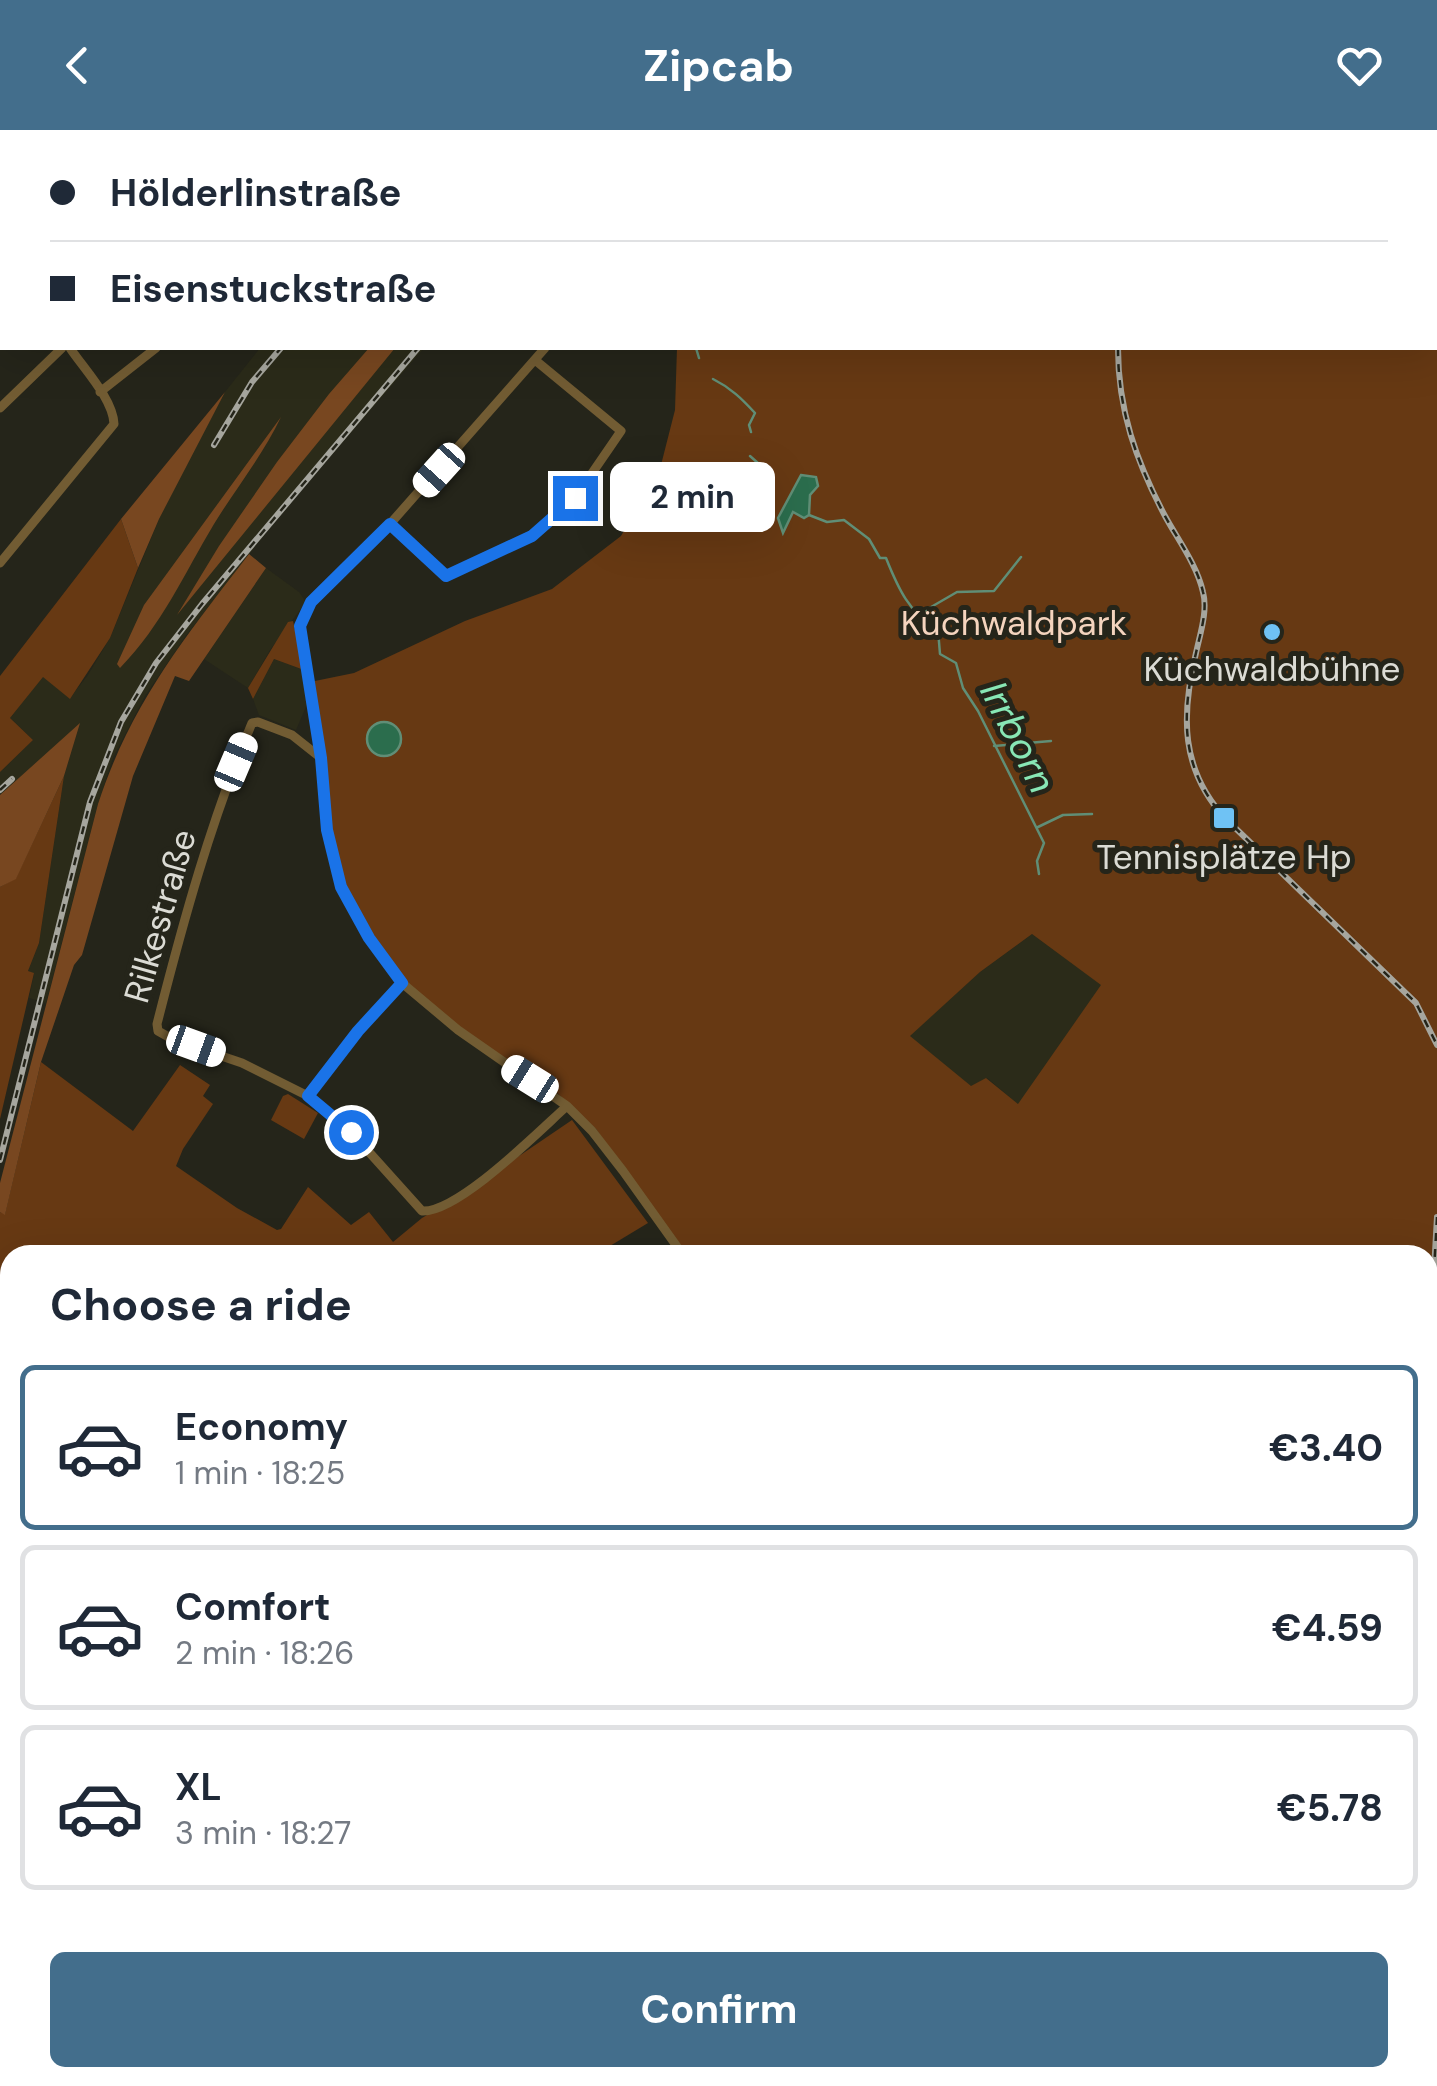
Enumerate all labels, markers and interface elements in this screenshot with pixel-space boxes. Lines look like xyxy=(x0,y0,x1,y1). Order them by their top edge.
text: Zipcab xyxy=(643,36,794,95)
icon: back xyxy=(50,38,105,93)
icon: heart xyxy=(1332,38,1387,93)
text: Hölderlinstraße xyxy=(110,168,401,218)
text: Eisenstuckstraße xyxy=(110,264,436,314)
car xyxy=(408,438,470,502)
callout: 2 min xyxy=(610,463,775,533)
route end xyxy=(553,476,598,521)
text: 2 min xyxy=(650,476,735,518)
park label: Küchwaldpark xyxy=(901,600,1128,646)
marker: Küchwaldbühne xyxy=(1261,621,1283,643)
place label: Küchwaldbühne xyxy=(1144,646,1400,692)
water label: Irrborn xyxy=(969,673,1067,801)
car xyxy=(210,729,262,795)
marker: Tennisplätze Hp xyxy=(1211,805,1237,831)
street label: Rilkestraße xyxy=(113,824,207,1008)
place label: Tennisplätze Hp xyxy=(1096,834,1352,880)
car xyxy=(163,1022,229,1070)
car xyxy=(497,1050,563,1108)
route start xyxy=(329,1110,374,1155)
text: Choose a ride xyxy=(50,1275,352,1334)
text: Economy xyxy=(175,1402,348,1452)
icon: car xyxy=(55,1403,145,1493)
text: €3.40 xyxy=(1269,1423,1383,1473)
text: 1 min · 18:25 xyxy=(175,1452,345,1494)
text: Comfort xyxy=(175,1582,331,1632)
icon: car xyxy=(55,1583,145,1673)
text: €4.59 xyxy=(1272,1603,1383,1653)
text: 2 min · 18:26 xyxy=(175,1632,354,1674)
text: XL xyxy=(175,1762,222,1812)
icon: car xyxy=(55,1763,145,1853)
text: €5.78 xyxy=(1277,1783,1383,1833)
text: 3 min · 18:27 xyxy=(175,1812,351,1854)
button: Confirm xyxy=(50,1952,1388,2067)

